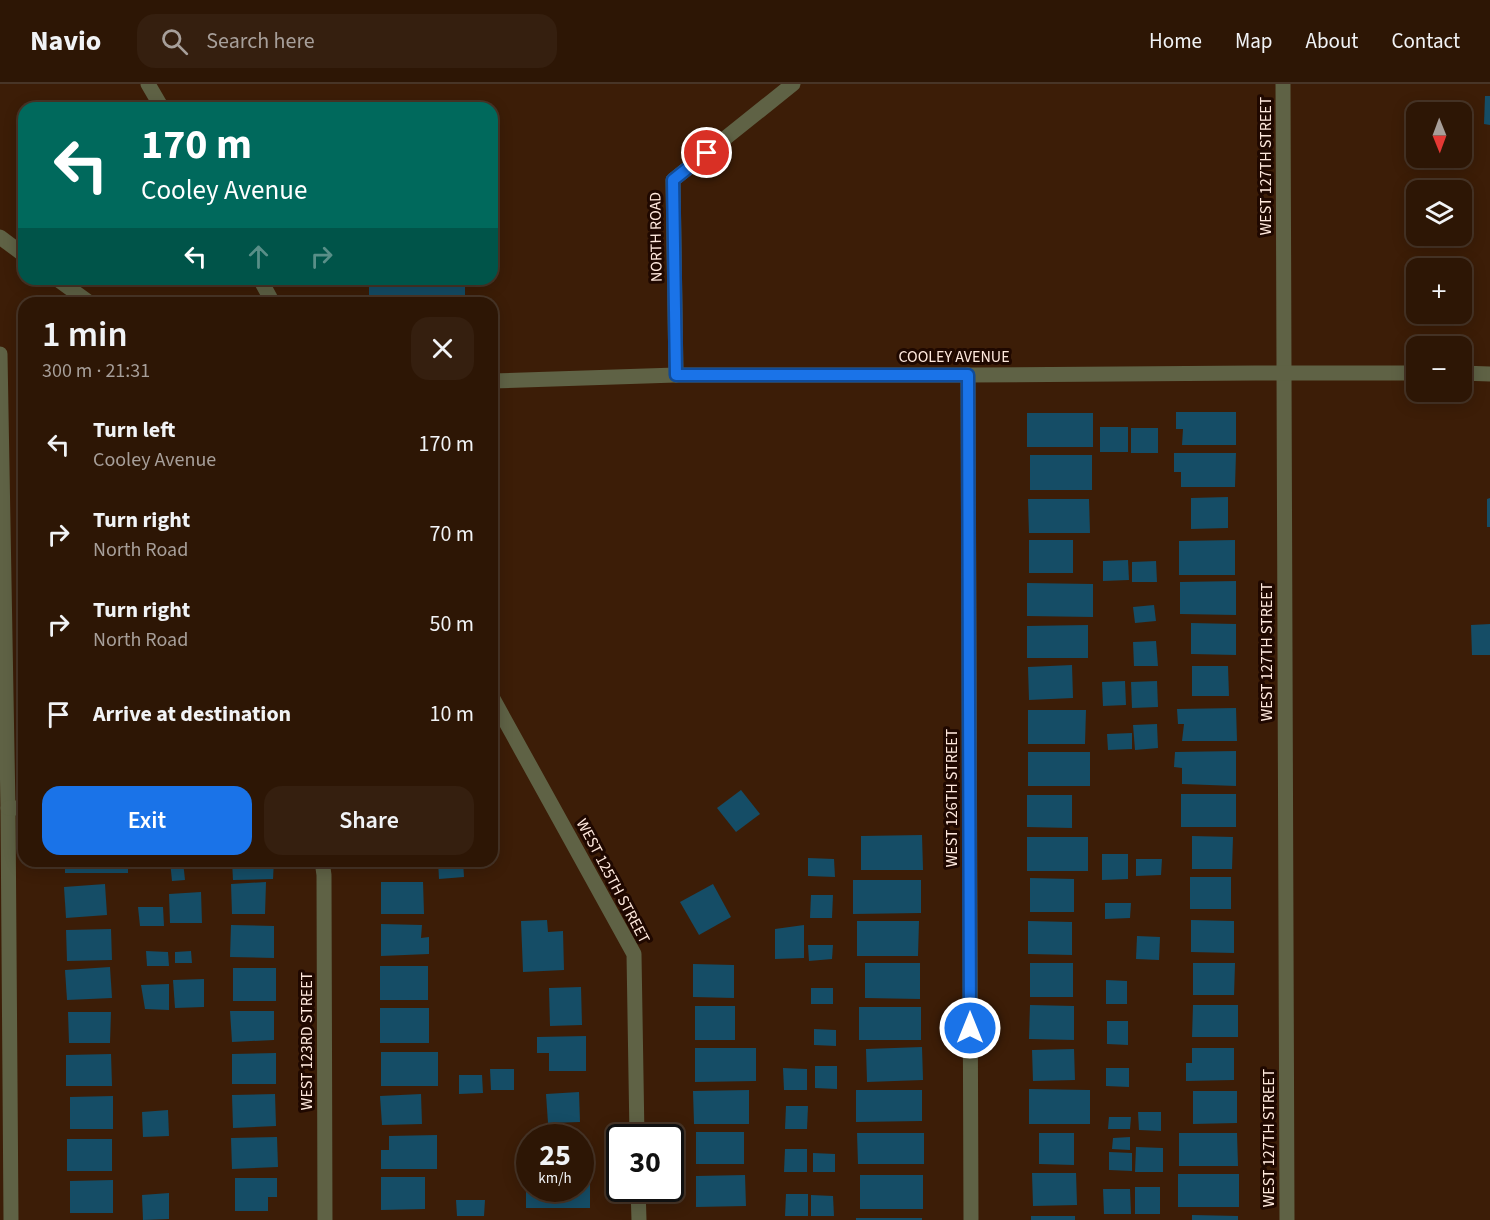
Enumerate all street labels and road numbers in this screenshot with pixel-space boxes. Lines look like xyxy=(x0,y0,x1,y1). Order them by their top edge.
street label: WEST 127TH STREET xyxy=(1255,96,1277,235)
street label: NORTH ROAD xyxy=(644,192,668,282)
street label: COOLEY AVENUE xyxy=(898,346,1010,368)
street label: WEST 127TH STREET xyxy=(1256,582,1278,721)
street label: WEST 126TH STREET xyxy=(941,728,963,867)
street label: WEST 125TH STREET xyxy=(571,815,655,948)
street label: WEST 123RD STREET xyxy=(296,971,318,1110)
street label: WEST 127TH STREET xyxy=(1258,1068,1280,1207)

